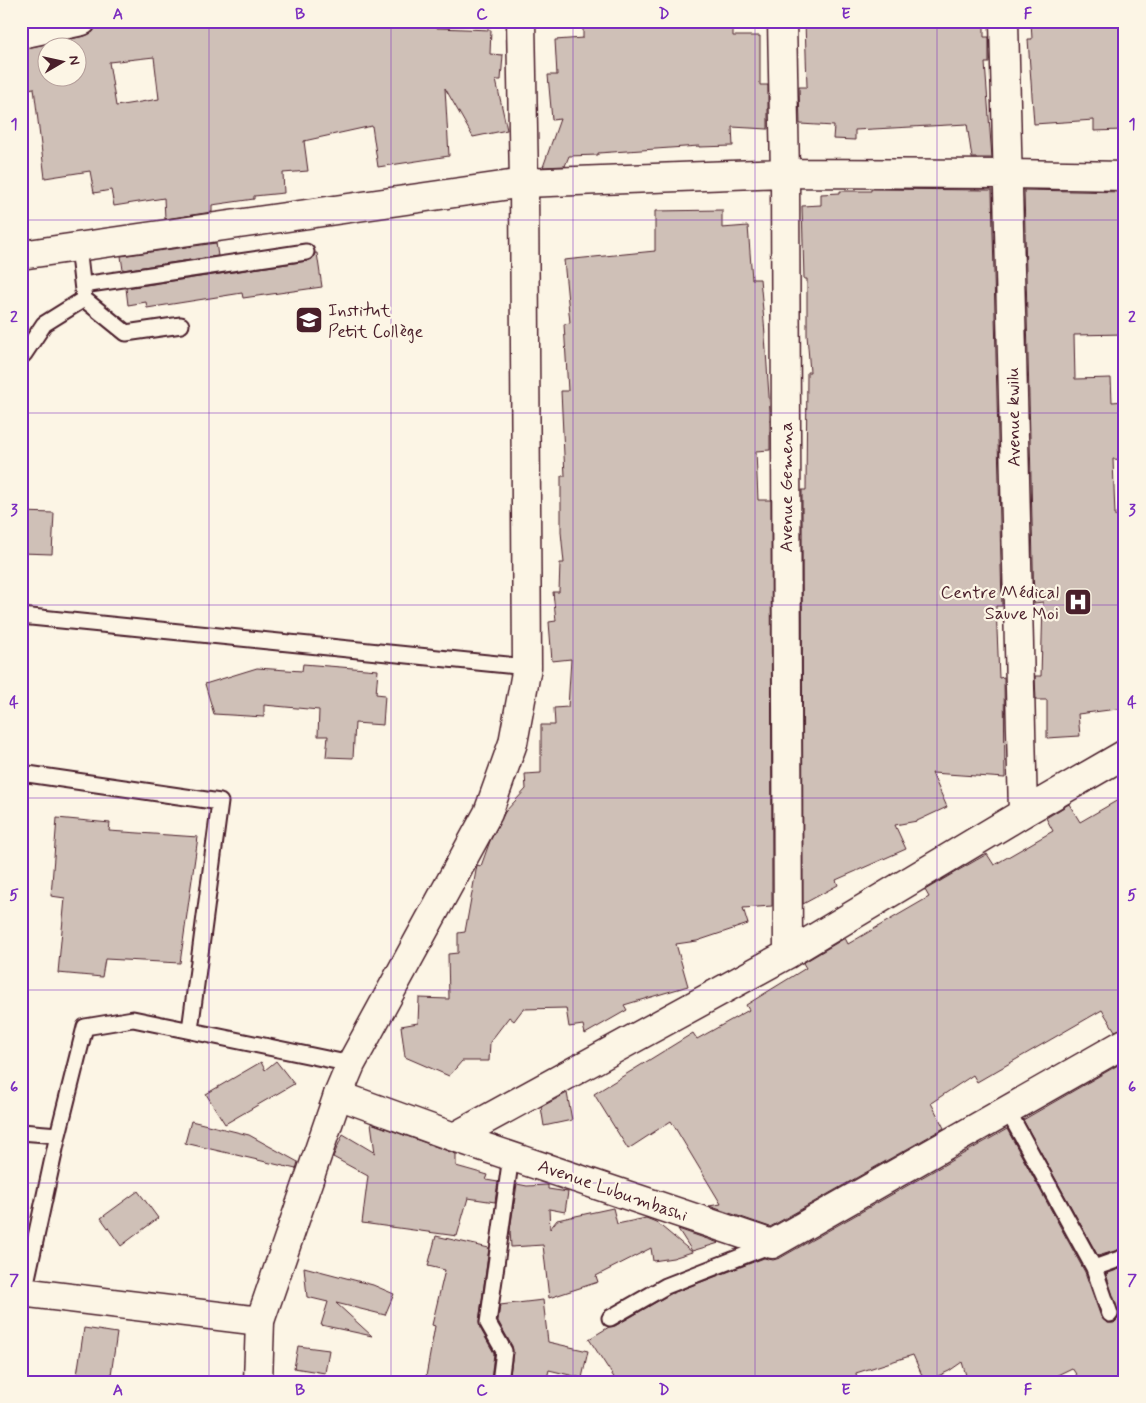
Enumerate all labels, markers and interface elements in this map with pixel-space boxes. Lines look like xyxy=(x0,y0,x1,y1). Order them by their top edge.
text: A xyxy=(113,4,123,25)
text: B xyxy=(295,4,305,25)
text: C xyxy=(476,4,488,25)
text: D xyxy=(658,4,670,25)
text: E xyxy=(841,4,851,25)
text: F xyxy=(1024,4,1033,25)
north arrow xyxy=(38,38,88,88)
text: N xyxy=(64,54,83,66)
text: 1 xyxy=(10,114,18,135)
text: 1 xyxy=(1128,114,1136,135)
place label: Institut Petit Collège xyxy=(328,299,423,344)
school or university icon: Institut Petit Collège xyxy=(294,305,324,335)
text: 2 xyxy=(10,307,18,328)
text: 2 xyxy=(1128,307,1136,328)
street label: Avenue kwilu xyxy=(1001,367,1027,467)
street label: Avenue Gemena xyxy=(775,422,799,552)
text: 3 xyxy=(10,500,18,521)
text: 3 xyxy=(1128,500,1136,521)
place label: Centre Médical Sauve Moi xyxy=(941,581,1059,626)
hospital icon: Centre Médical Sauve Moi xyxy=(1063,587,1093,617)
text: 4 xyxy=(9,692,19,713)
text: 4 xyxy=(1127,692,1137,713)
text: 5 xyxy=(9,885,19,906)
text: 5 xyxy=(1127,885,1137,906)
text: 6 xyxy=(10,1077,18,1098)
text: 6 xyxy=(1128,1077,1136,1098)
street label: Avenue Lubumbashi xyxy=(535,1154,691,1228)
text: 7 xyxy=(9,1270,19,1291)
text: 7 xyxy=(1127,1270,1137,1291)
text: A xyxy=(113,1380,123,1401)
text: B xyxy=(295,1380,305,1401)
text: C xyxy=(476,1380,488,1401)
text: D xyxy=(658,1380,670,1401)
text: E xyxy=(841,1380,851,1401)
text: F xyxy=(1024,1380,1033,1401)

